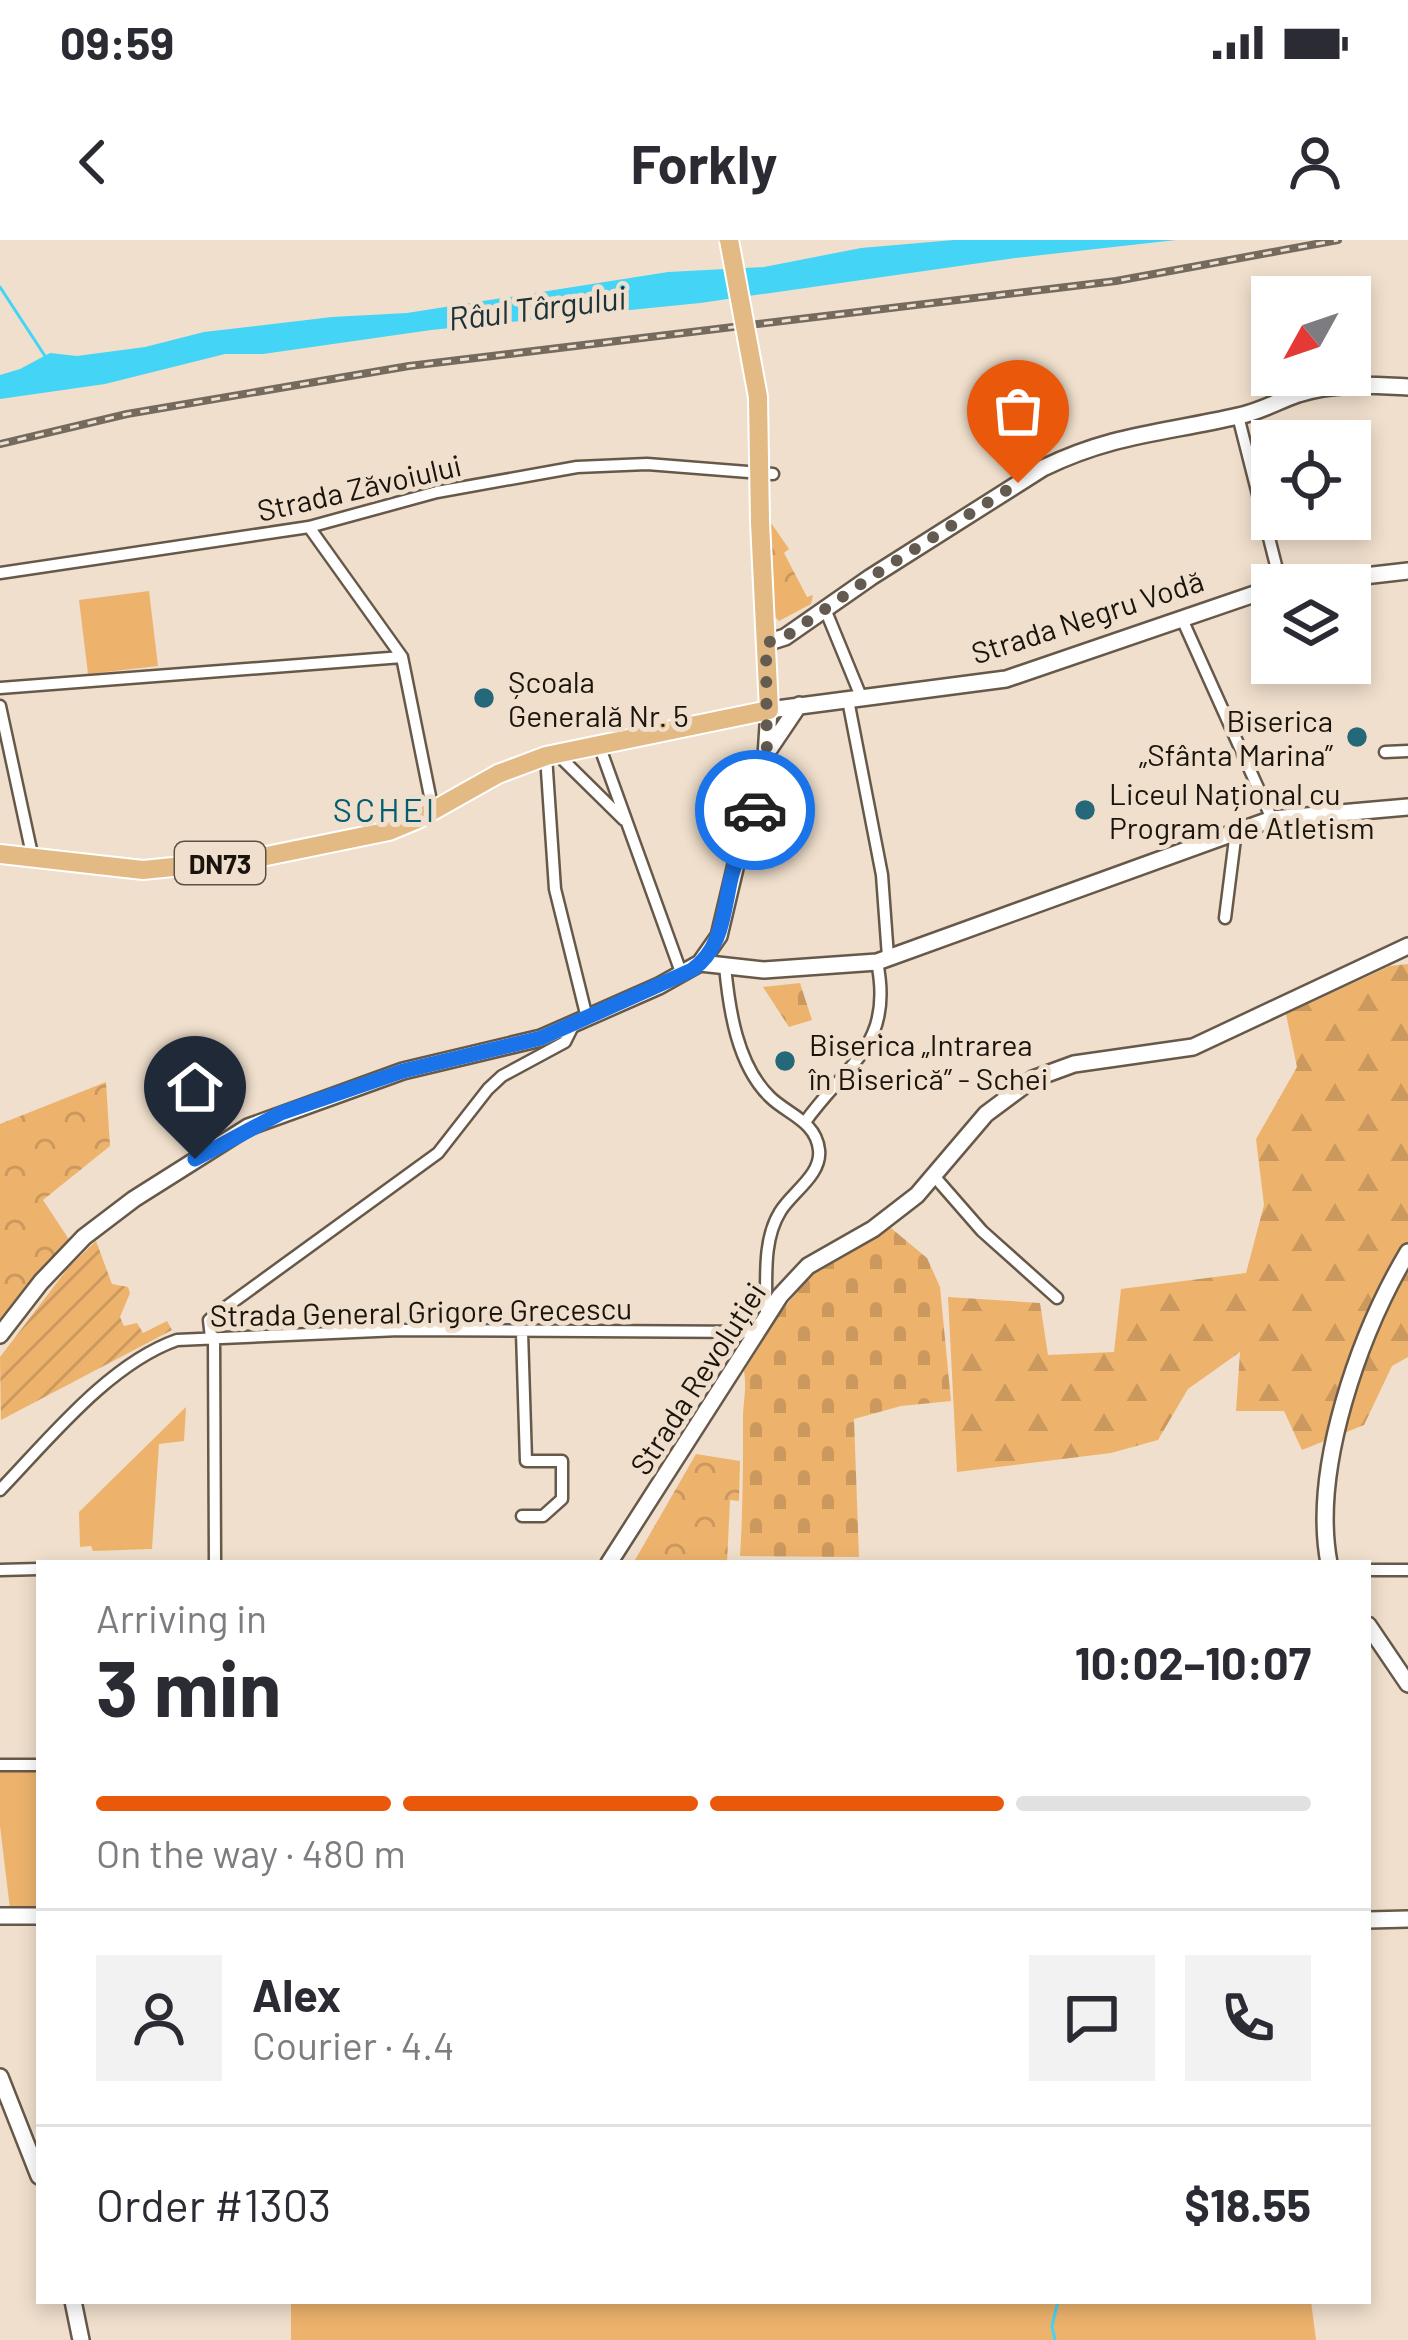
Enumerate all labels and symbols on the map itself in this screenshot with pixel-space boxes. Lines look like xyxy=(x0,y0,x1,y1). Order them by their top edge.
water label: Râul Târgului xyxy=(446,276,628,338)
north arrow xyxy=(1251,276,1371,396)
pin xyxy=(967,360,1069,483)
street label: Strada Zăvoiului xyxy=(253,446,465,528)
street label: Strada Negru Vodă xyxy=(966,562,1208,670)
place label: Școala Generală Nr. 5 xyxy=(508,663,689,733)
marker: Școala Generală Nr. 5 xyxy=(471,685,497,711)
place label: Biserica „Sfânta Marina” xyxy=(1139,702,1333,772)
marker: Biserica „Sfânta Marina” xyxy=(1344,724,1370,750)
courier xyxy=(695,750,815,870)
place label: Liceul Național cu Program de Atletism xyxy=(1109,775,1375,845)
district label: SCHEI xyxy=(333,789,437,829)
marker: Liceul Național cu Program de Atletism xyxy=(1072,797,1098,823)
road number: DN73 xyxy=(175,842,265,884)
place label: Biserica „Intrarea în Biserică” - Schei xyxy=(808,1026,1048,1096)
pin xyxy=(144,1036,246,1159)
marker: Biserica „Intrarea în Biserică” - Schei xyxy=(772,1048,798,1074)
street label: Strada Revoluției xyxy=(622,1275,772,1481)
street label: Strada General Grigore Grecescu xyxy=(210,1289,632,1333)

